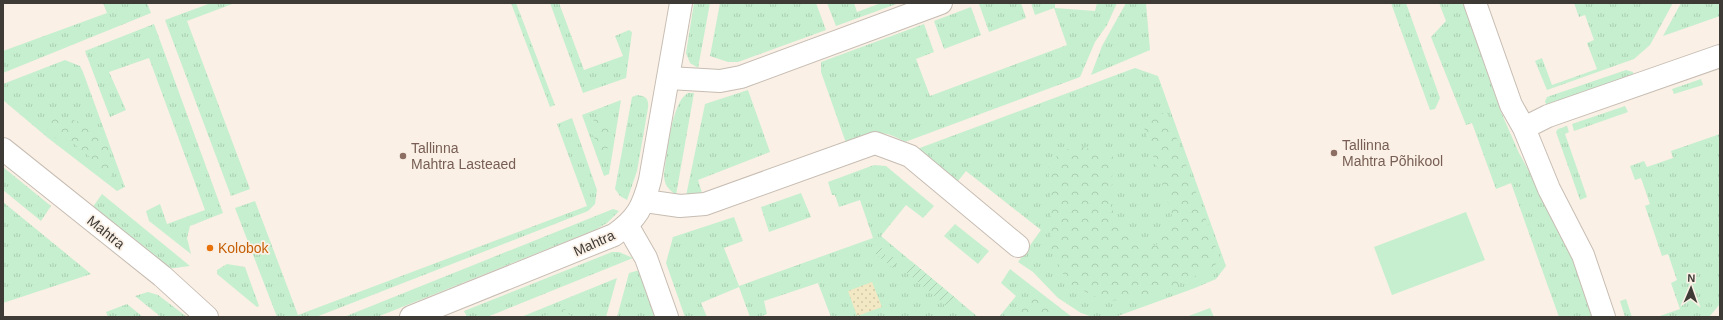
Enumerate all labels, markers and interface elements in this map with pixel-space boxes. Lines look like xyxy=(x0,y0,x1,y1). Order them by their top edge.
place label: Tallinna Mahtra Põhikool xyxy=(1342,137,1443,169)
place label: Tallinna Mahtra Lasteaed xyxy=(411,140,516,172)
marker: Tallinna Mahtra Põhikool xyxy=(1329,148,1339,158)
marker: Tallinna Mahtra Lasteaed xyxy=(398,151,408,161)
street label: Mahtra xyxy=(84,212,128,252)
street label: Mahtra xyxy=(571,227,617,259)
place label: Kolobok xyxy=(218,240,270,256)
marker: Kolobok xyxy=(205,243,215,253)
north arrow xyxy=(1671,268,1711,308)
text: N xyxy=(1687,272,1696,284)

